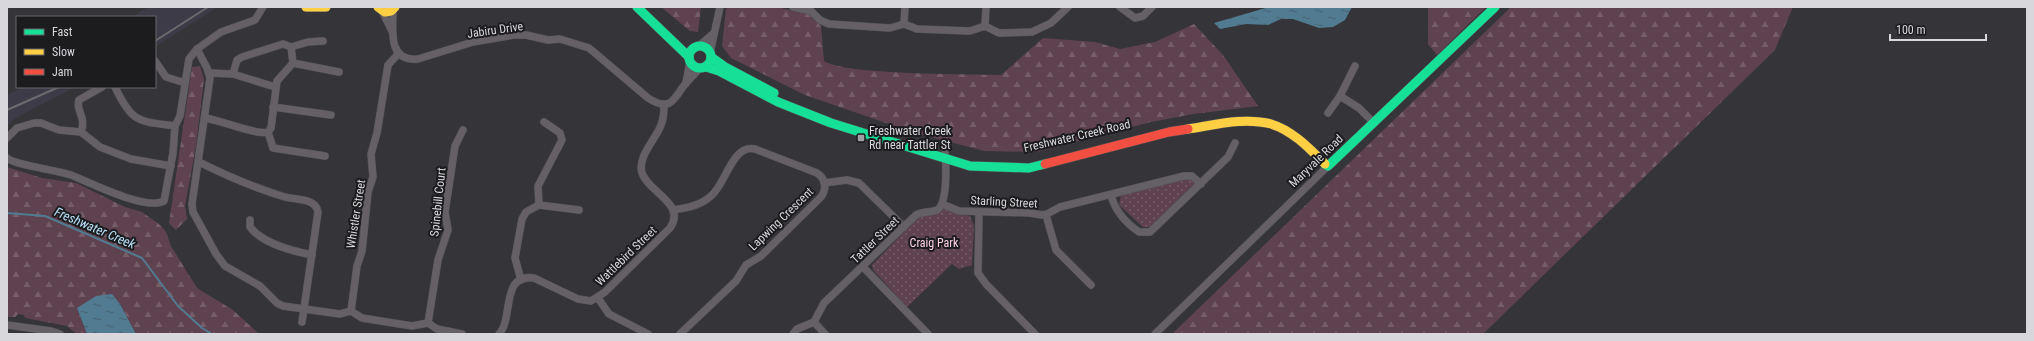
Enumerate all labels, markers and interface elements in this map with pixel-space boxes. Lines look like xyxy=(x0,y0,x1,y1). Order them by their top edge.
legend xyxy=(16,16,156,88)
scale bar xyxy=(1890,16,1986,42)
street label: Jabiru Drive xyxy=(466,19,524,41)
text: 100 m xyxy=(1896,23,1926,37)
text: Fast xyxy=(52,25,73,39)
text: Slow xyxy=(52,45,75,59)
text: Jam xyxy=(52,65,73,79)
street label: Freshwater Creek Road xyxy=(1022,117,1132,155)
place label: Freshwater Creek Rd near Tattler St xyxy=(869,124,952,152)
street label: Maryvale Road xyxy=(1286,132,1346,190)
marker: Freshwater Creek Rd near Tattler St xyxy=(856,133,866,143)
street label: Spinebill Court xyxy=(427,166,449,237)
street label: Whistler Street xyxy=(344,178,368,249)
street label: Lapwing Crescent xyxy=(746,184,817,253)
street label: Starling Street xyxy=(970,193,1038,211)
water label: Freshwater Creek xyxy=(52,204,138,252)
street label: Tattler Street xyxy=(848,213,902,266)
street label: Wattlebird Street xyxy=(593,223,660,289)
park label: Craig Park xyxy=(910,236,959,250)

